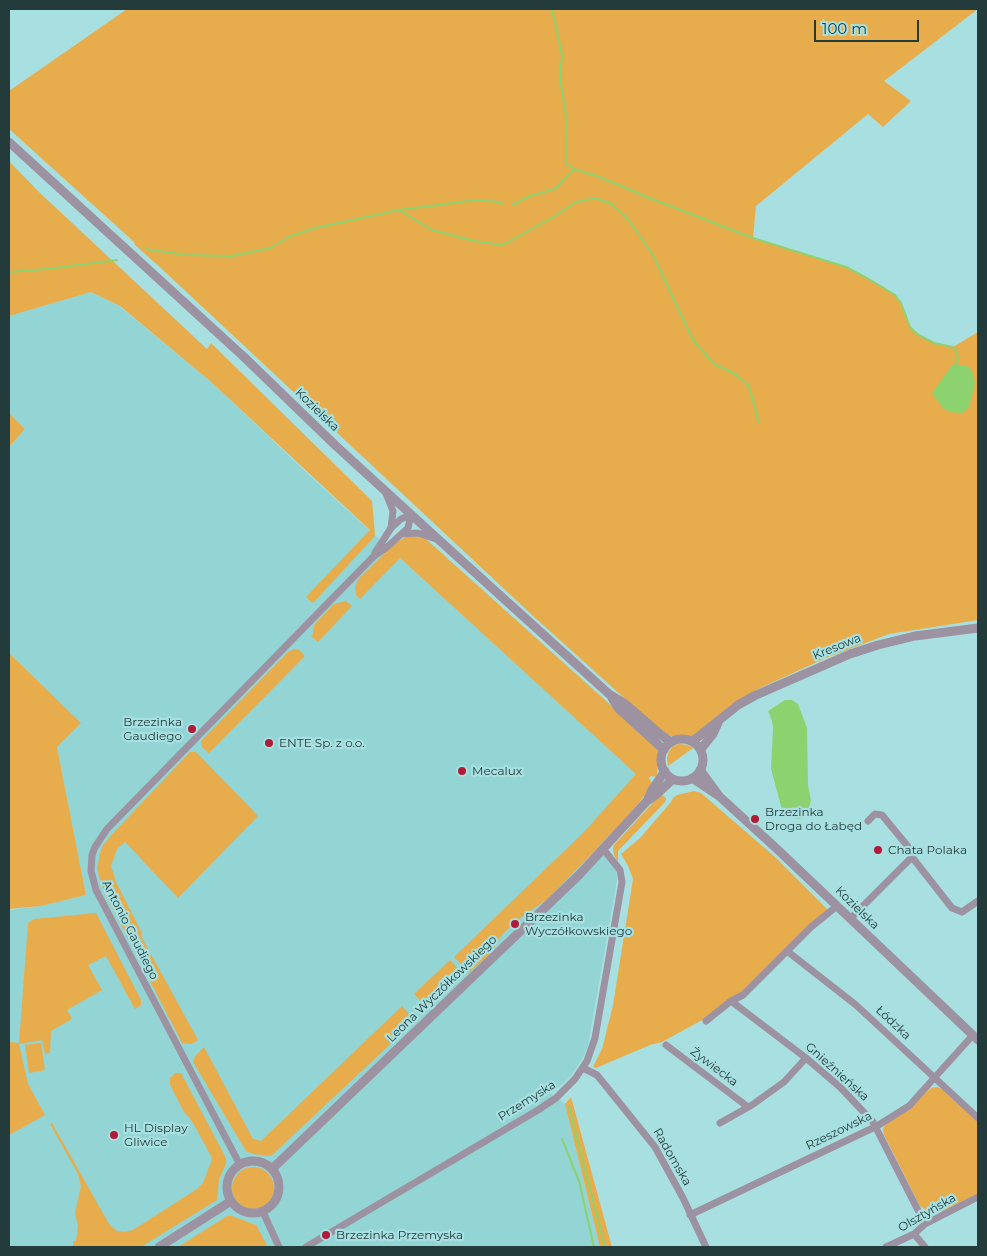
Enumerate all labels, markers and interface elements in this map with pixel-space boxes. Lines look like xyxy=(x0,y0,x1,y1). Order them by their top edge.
scale bar xyxy=(817,10,922,42)
text: 100 m xyxy=(822,19,867,38)
street label: Kozielska xyxy=(292,386,342,434)
street label: Kresowa xyxy=(811,631,863,663)
place label: Brzezinka Gaudiego xyxy=(123,715,182,743)
marker: Brzezinka Gaudiego xyxy=(186,723,198,735)
place label: ENTE Sp. z o.o. xyxy=(279,736,365,750)
marker: ENTE Sp. z o.o. xyxy=(263,737,275,749)
place label: Mecalux xyxy=(472,764,522,778)
marker: Mecalux xyxy=(456,765,468,777)
place label: Brzezinka Droga do Łabęd xyxy=(765,805,862,833)
marker: Brzezinka Droga do Łabęd xyxy=(749,813,761,825)
place label: Chata Polaka xyxy=(888,843,967,857)
marker: Chata Polaka xyxy=(872,844,884,856)
street label: Antonio Gaudiego xyxy=(99,878,161,982)
street label: Kozielska xyxy=(832,884,882,932)
place label: Brzezinka Wyczółkowskiego xyxy=(525,910,632,938)
marker: Brzezinka Wyczółkowskiego xyxy=(509,918,521,930)
street label: Leona Wyczółkowskiego xyxy=(384,933,500,1045)
street label: Łódzka xyxy=(872,1003,914,1043)
street label: Gnieźnieńska xyxy=(802,1040,872,1104)
street label: Żywiecka xyxy=(687,1044,741,1090)
street label: Przemyska xyxy=(495,1078,559,1124)
street label: Rzeszowska xyxy=(804,1109,874,1153)
place label: HL Display Gliwice xyxy=(124,1121,188,1149)
street label: Radomska xyxy=(650,1126,694,1188)
marker: HL Display Gliwice xyxy=(108,1129,120,1141)
street label: Olsztyńska xyxy=(896,1191,958,1235)
place label: Brzezinka Przemyska xyxy=(336,1228,463,1242)
marker: Brzezinka Przemyska xyxy=(320,1229,332,1241)

